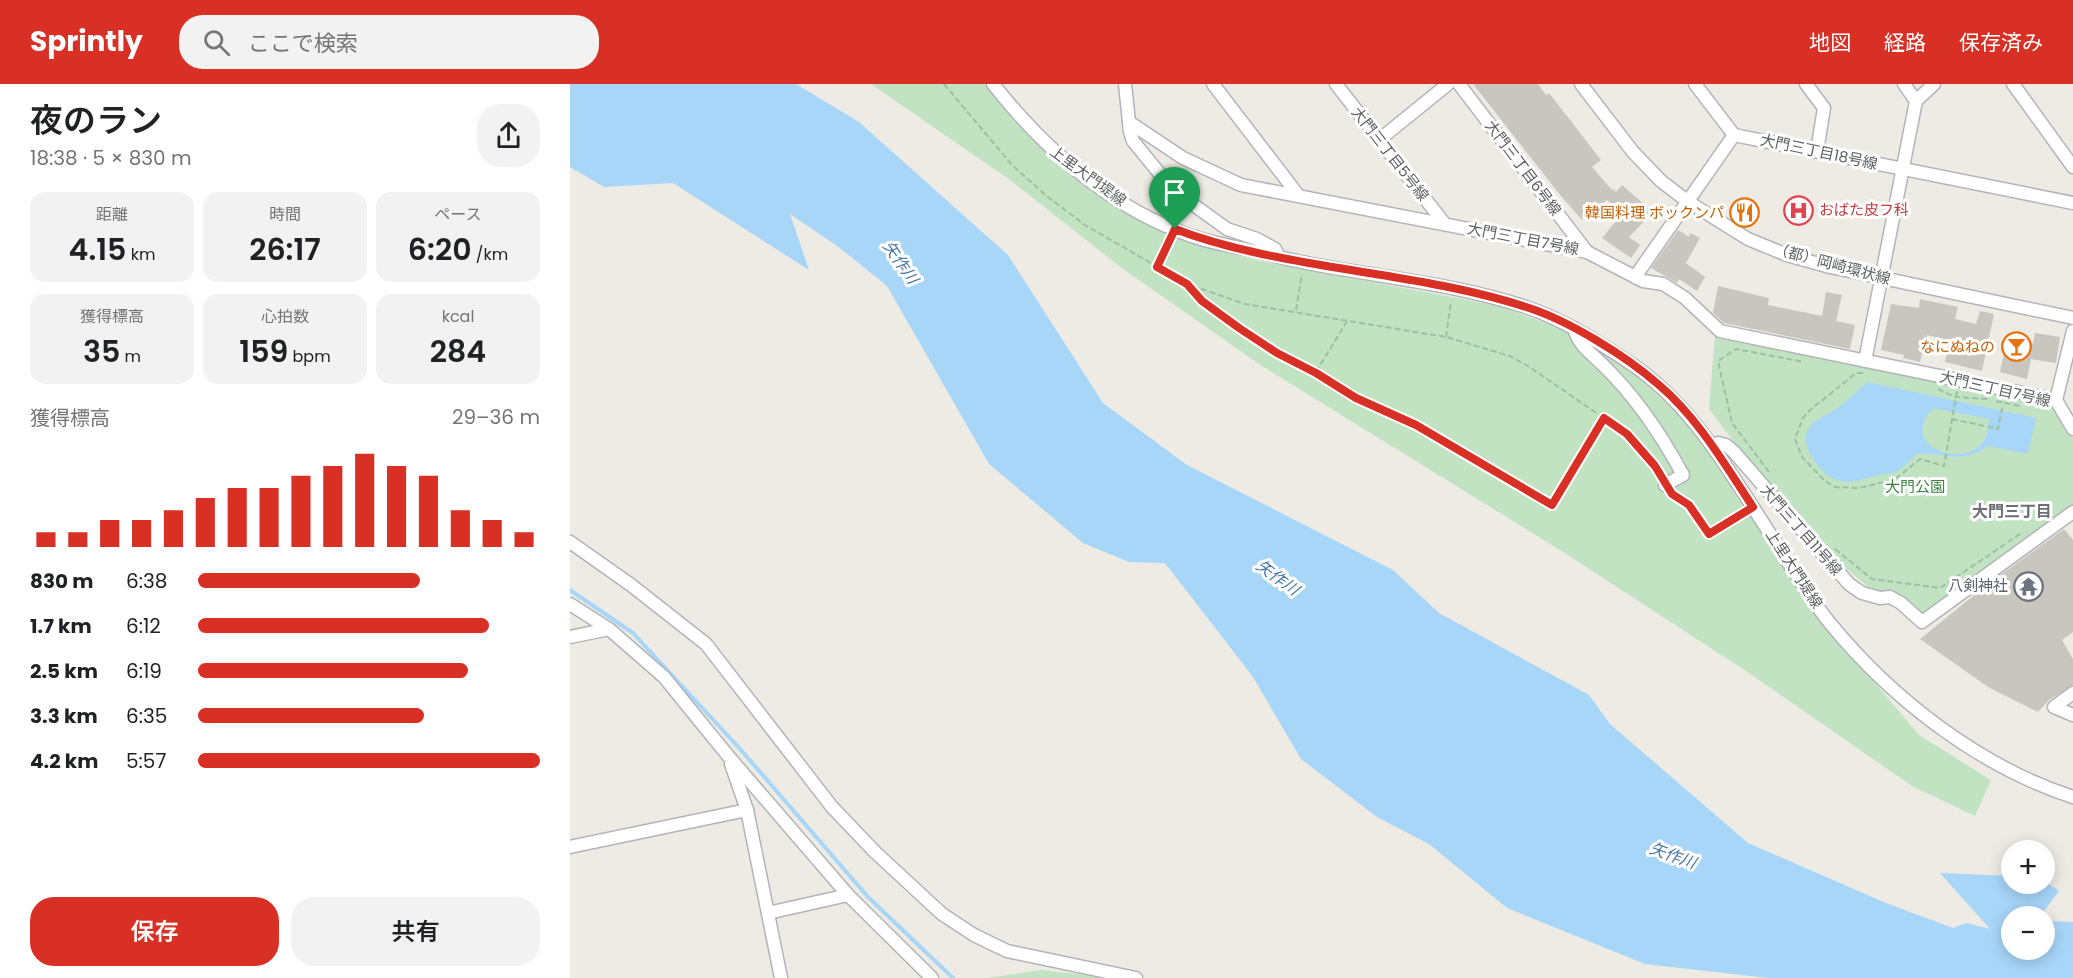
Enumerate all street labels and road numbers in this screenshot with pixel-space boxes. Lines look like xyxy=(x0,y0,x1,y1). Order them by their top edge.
street label: 大門三丁目5号線 xyxy=(1347,102,1434,205)
street label: 大門三丁目6号線 xyxy=(1481,116,1566,220)
street label: 大門三丁目18号線 xyxy=(1759,129,1880,174)
street label: 上里大門堤線 xyxy=(1046,141,1131,211)
street label: 大門三丁目7号線 xyxy=(1466,217,1581,260)
street label: （都）岡崎環状線 xyxy=(1771,238,1893,289)
street label: 大門三丁目7号線 xyxy=(1938,366,2053,411)
street label: 大門三丁目11号線 xyxy=(1756,480,1847,580)
street label: 上里大門堤線 xyxy=(1761,525,1828,612)

